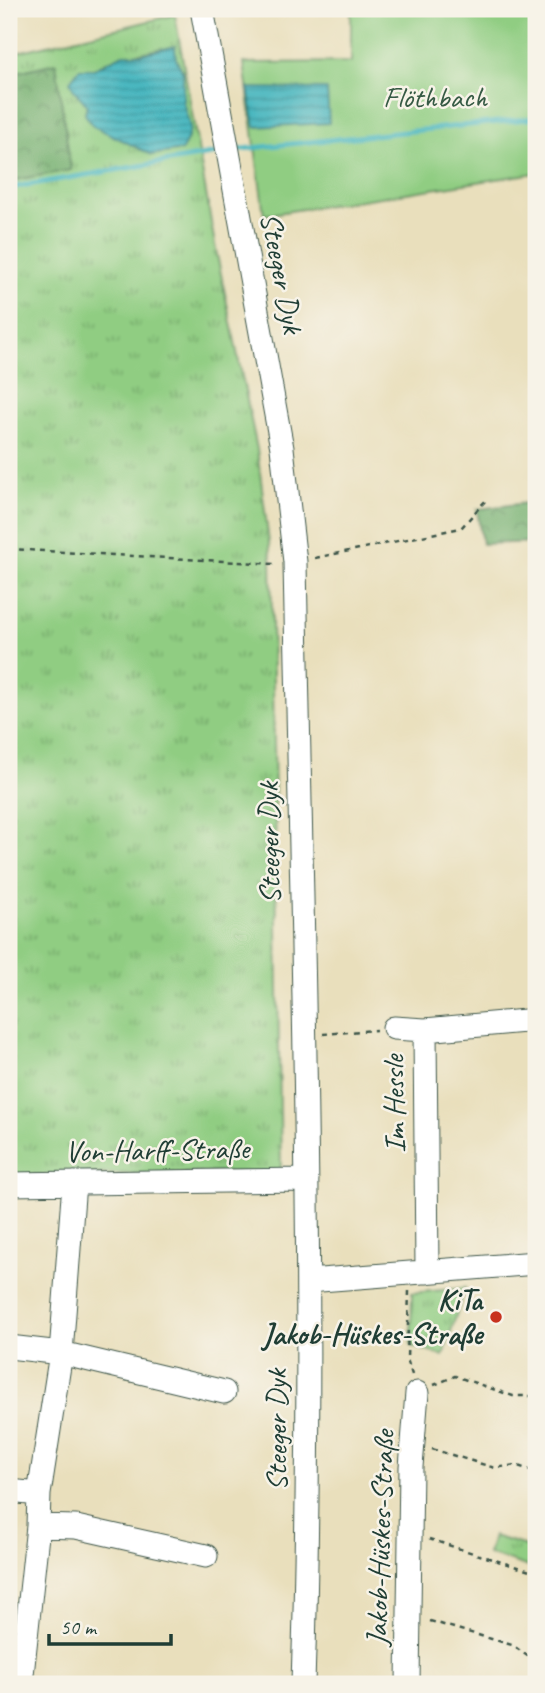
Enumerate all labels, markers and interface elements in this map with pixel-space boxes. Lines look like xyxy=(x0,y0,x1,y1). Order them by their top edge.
park label: Flöthbach xyxy=(383,78,488,116)
street label: Steeger Dyk xyxy=(252,210,313,338)
street label: Steeger Dyk xyxy=(249,780,289,904)
street label: Im Hessle xyxy=(374,1052,414,1153)
street label: Von-Harff-Straße xyxy=(65,1129,252,1171)
place label: KiTa Jakob-Hüskes-Straße xyxy=(260,1281,485,1353)
marker: KiTa Jakob-Hüskes-Straße xyxy=(488,1309,504,1325)
street label: Steeger Dyk xyxy=(257,1367,295,1491)
street label: Jakob-Hüskes-Straße xyxy=(357,1427,403,1649)
scale bar xyxy=(49,1602,172,1646)
text: 50 m xyxy=(60,1614,98,1640)

